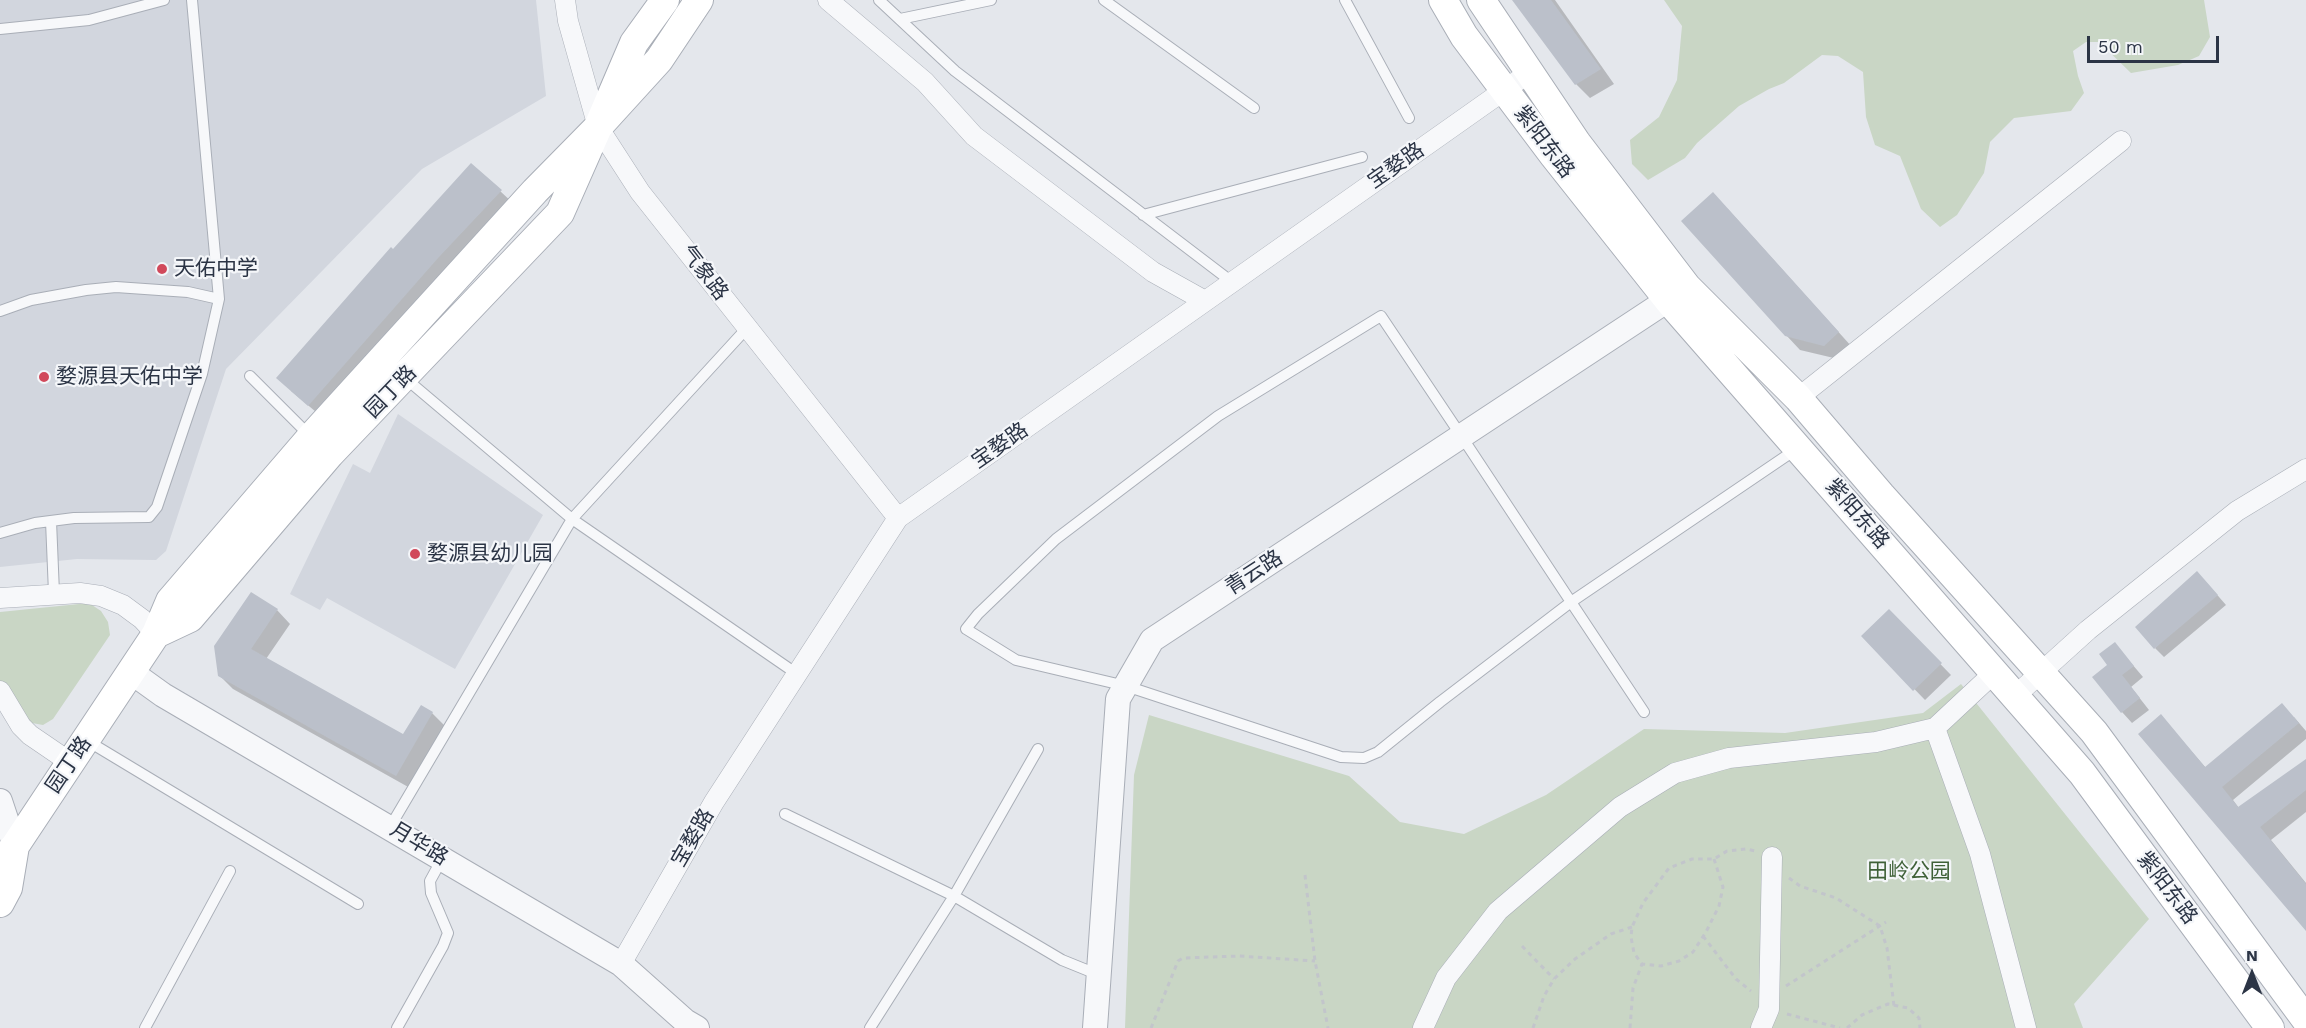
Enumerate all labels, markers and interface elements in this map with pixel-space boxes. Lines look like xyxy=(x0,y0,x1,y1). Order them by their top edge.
scale bar xyxy=(2090,24,2222,62)
text: 50 m xyxy=(2098,36,2143,57)
street label: 紫阳东路 xyxy=(1509,101,1579,183)
street label: 宝婺路 xyxy=(1363,138,1429,194)
street label: 气象路 xyxy=(675,240,733,306)
place label: 天佑中学 xyxy=(174,256,258,282)
marker: 天佑中学 xyxy=(155,262,169,276)
street label: 园丁路 xyxy=(360,361,422,423)
place label: 婺源县天佑中学 xyxy=(56,364,203,390)
marker: 婺源县天佑中学 xyxy=(37,370,51,384)
street label: 宝婺路 xyxy=(967,418,1033,474)
street label: 紫阳东路 xyxy=(1820,474,1894,554)
place label: 婺源县幼儿园 xyxy=(427,541,553,567)
street label: 青云路 xyxy=(1221,545,1287,601)
marker: 婺源县幼儿园 xyxy=(408,547,422,561)
street label: 园丁路 xyxy=(41,732,97,798)
street label: 宝婺路 xyxy=(666,804,720,872)
street label: 月华路 xyxy=(386,817,452,871)
street label: 紫阳东路 xyxy=(2132,847,2202,929)
park label: 田岭公园 xyxy=(1867,859,1951,885)
north arrow xyxy=(2222,944,2282,1004)
text: N xyxy=(2246,946,2258,965)

